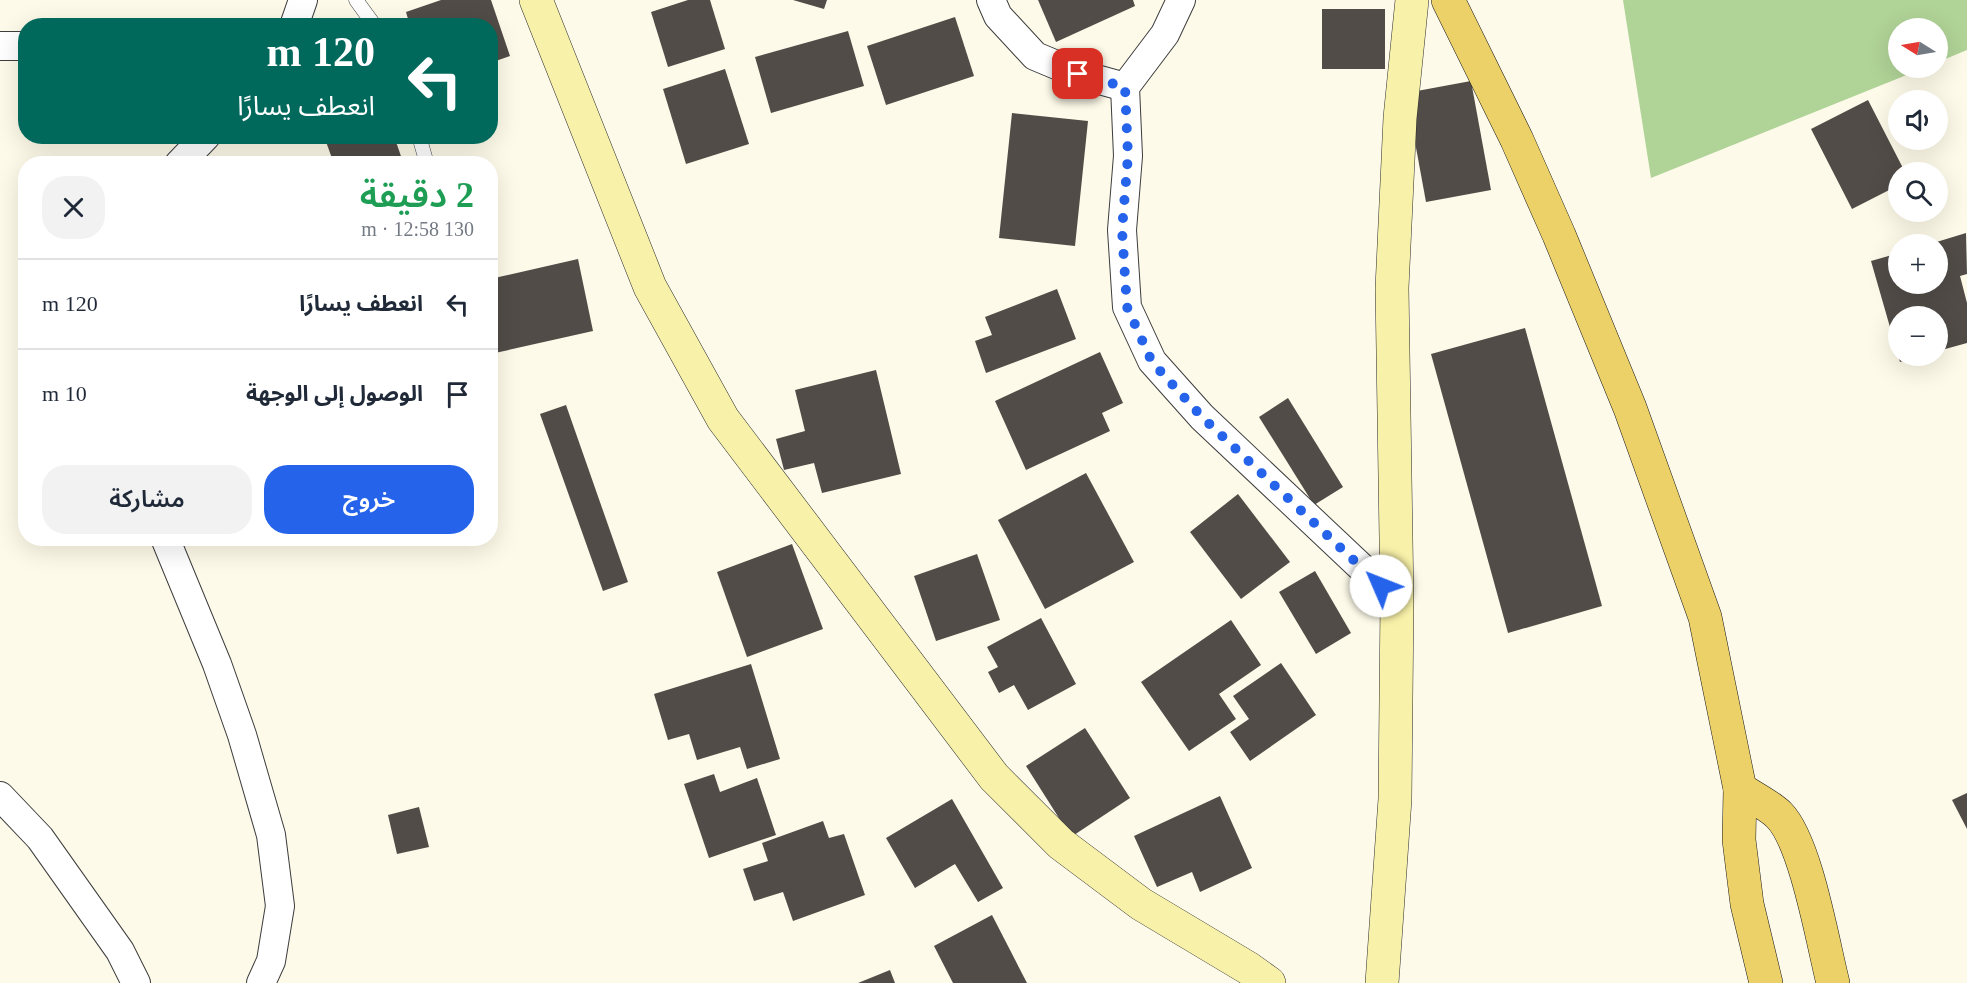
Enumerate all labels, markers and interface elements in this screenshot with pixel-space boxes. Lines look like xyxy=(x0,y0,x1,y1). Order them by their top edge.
north arrow xyxy=(1888,18,1948,78)
map controls xyxy=(1888,18,1948,366)
text: 120 m xyxy=(267,29,375,75)
icon: left xyxy=(396,42,474,120)
pin xyxy=(1052,48,1103,99)
icon: arrive xyxy=(1061,57,1094,90)
button: sound xyxy=(1888,90,1948,150)
text: انعطف يسارًا xyxy=(237,91,375,121)
button: search xyxy=(1888,162,1948,222)
text: 2 دقيقة xyxy=(360,175,474,215)
button: close xyxy=(42,176,105,239)
text: 130 m · 12:58 xyxy=(361,218,474,240)
button: + xyxy=(1888,234,1948,294)
icon: left xyxy=(441,288,474,321)
text: 120 m xyxy=(42,291,98,316)
text: انعطف يسارًا xyxy=(299,291,423,316)
button: − xyxy=(1888,306,1948,366)
icon: arrive xyxy=(441,378,474,411)
text: 10 m xyxy=(42,381,87,406)
text: الوصول إلى الوجهة xyxy=(246,381,423,406)
button: مشاركة xyxy=(42,465,252,534)
button: خروج xyxy=(264,465,474,534)
position arrow xyxy=(1349,554,1413,618)

